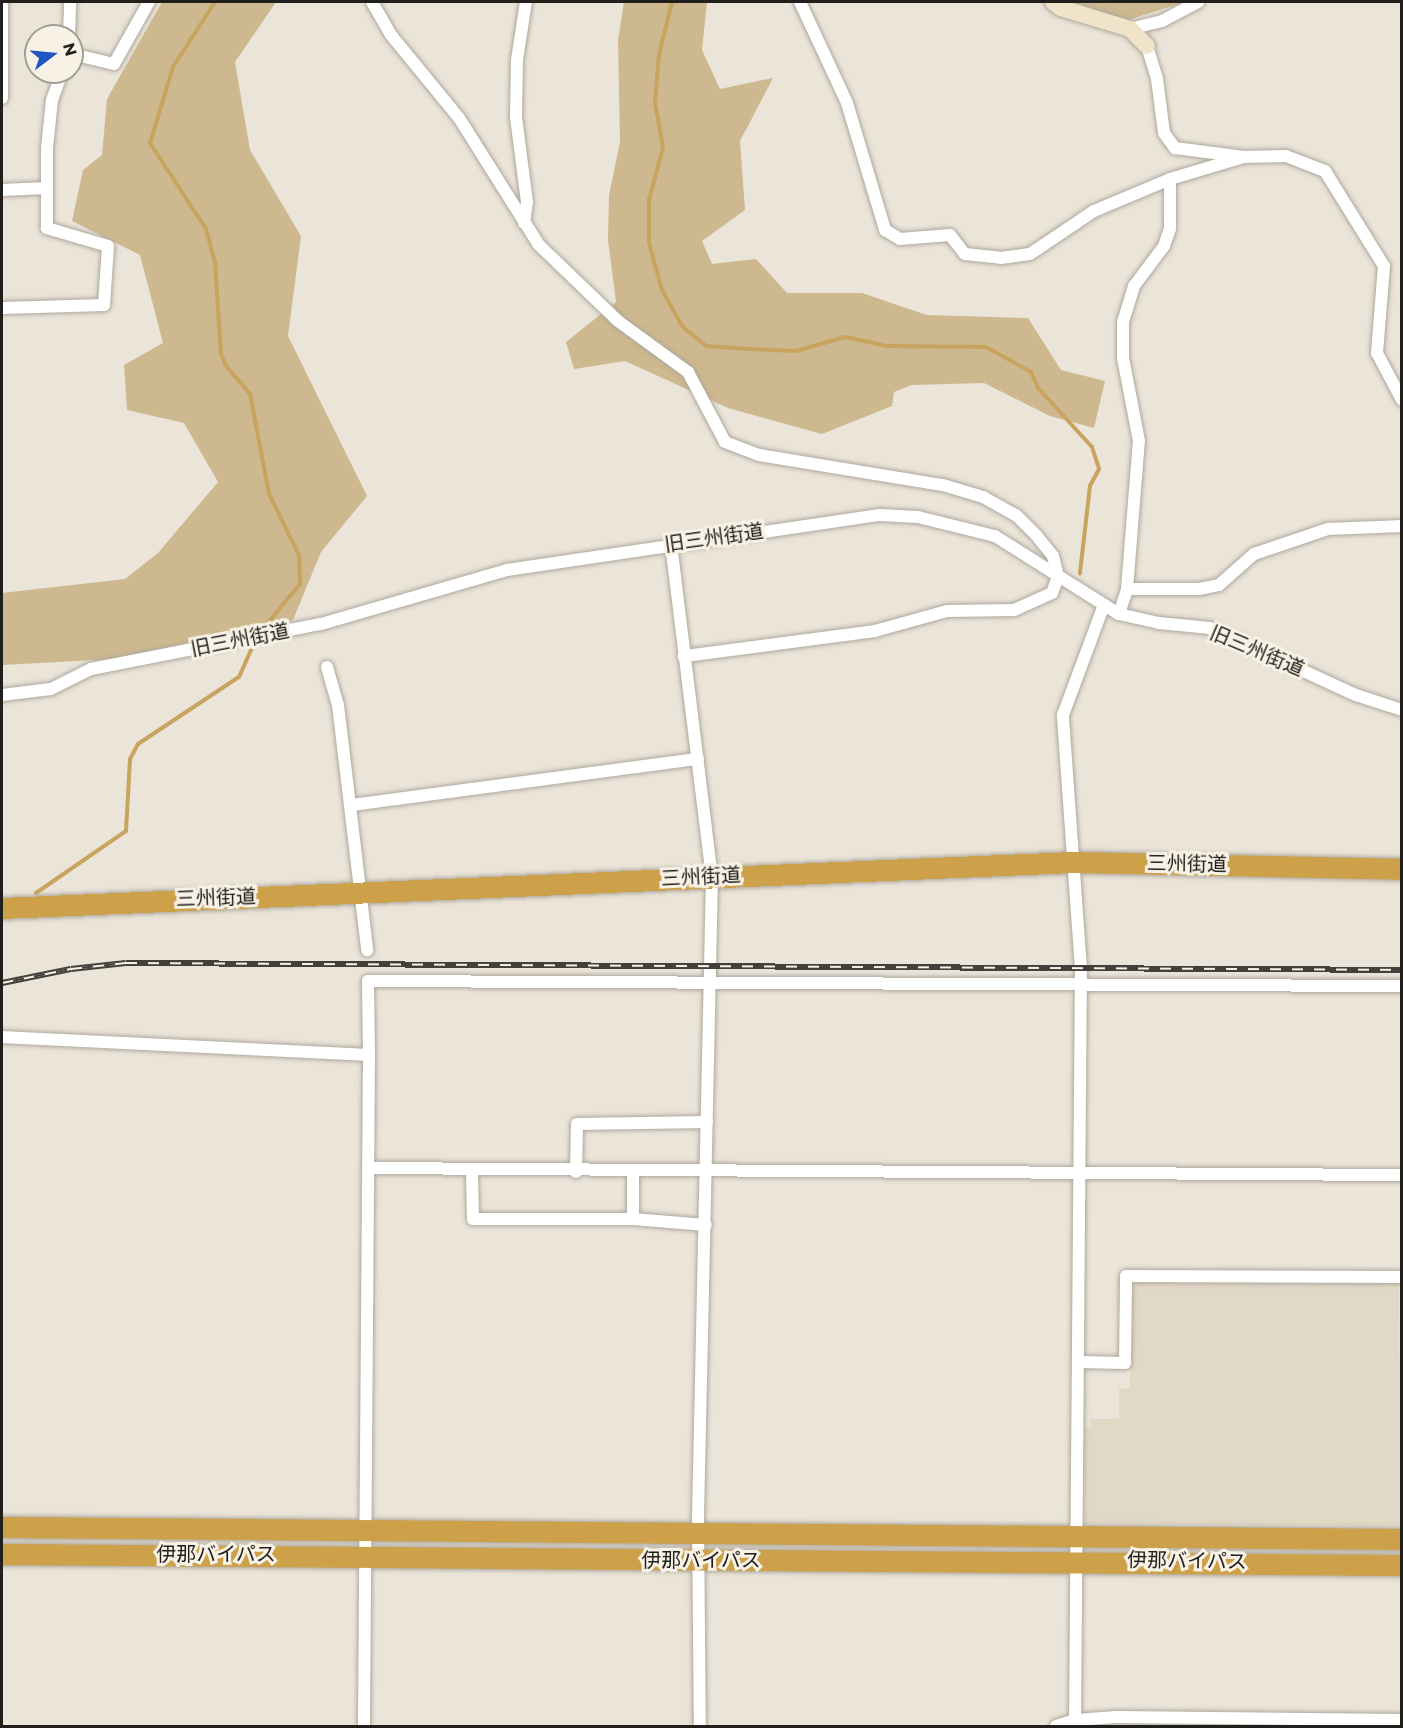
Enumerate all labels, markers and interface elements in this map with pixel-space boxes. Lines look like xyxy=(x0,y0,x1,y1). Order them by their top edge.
north arrow xyxy=(24,24,84,84)
text: N xyxy=(59,41,81,58)
street label: 旧三州街道 xyxy=(663,519,765,557)
street label: 旧三州街道 xyxy=(189,619,291,661)
street label: 旧三州街道 xyxy=(1206,620,1308,682)
street label: 三州街道 xyxy=(1147,851,1227,877)
street label: 三州街道 xyxy=(660,863,742,891)
street label: 三州街道 xyxy=(176,885,256,911)
street label: 伊那バイパス xyxy=(156,1542,276,1566)
street label: 伊那バイパス xyxy=(641,1548,761,1572)
street label: 伊那バイパス xyxy=(1127,1548,1247,1574)

